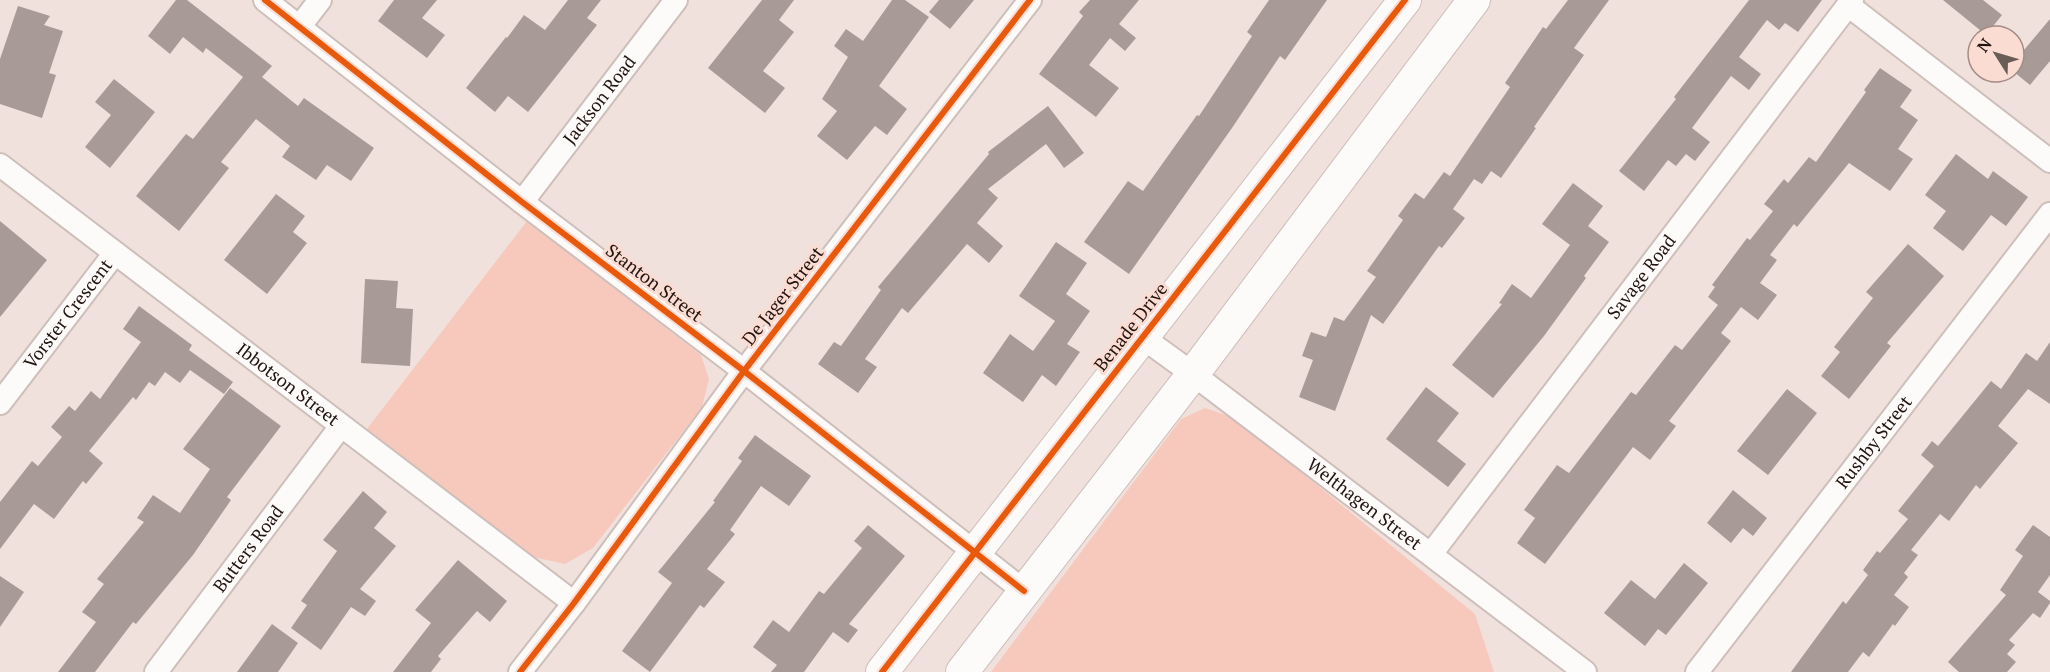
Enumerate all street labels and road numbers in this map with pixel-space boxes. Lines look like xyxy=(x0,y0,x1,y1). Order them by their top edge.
street label: Jackson Road xyxy=(557,50,640,149)
street label: Savage Road xyxy=(1601,229,1681,323)
street label: Stanton Street xyxy=(601,238,708,327)
street label: De Jager Street xyxy=(736,241,829,350)
street label: Vorster Crescent xyxy=(18,253,117,373)
street label: Benade Drive xyxy=(1088,277,1172,376)
street label: Ibbotson Street xyxy=(232,337,345,431)
street label: Rushby Street xyxy=(1830,390,1917,493)
street label: Welthagen Street xyxy=(1302,452,1427,555)
street label: Butters Road xyxy=(207,500,288,597)

